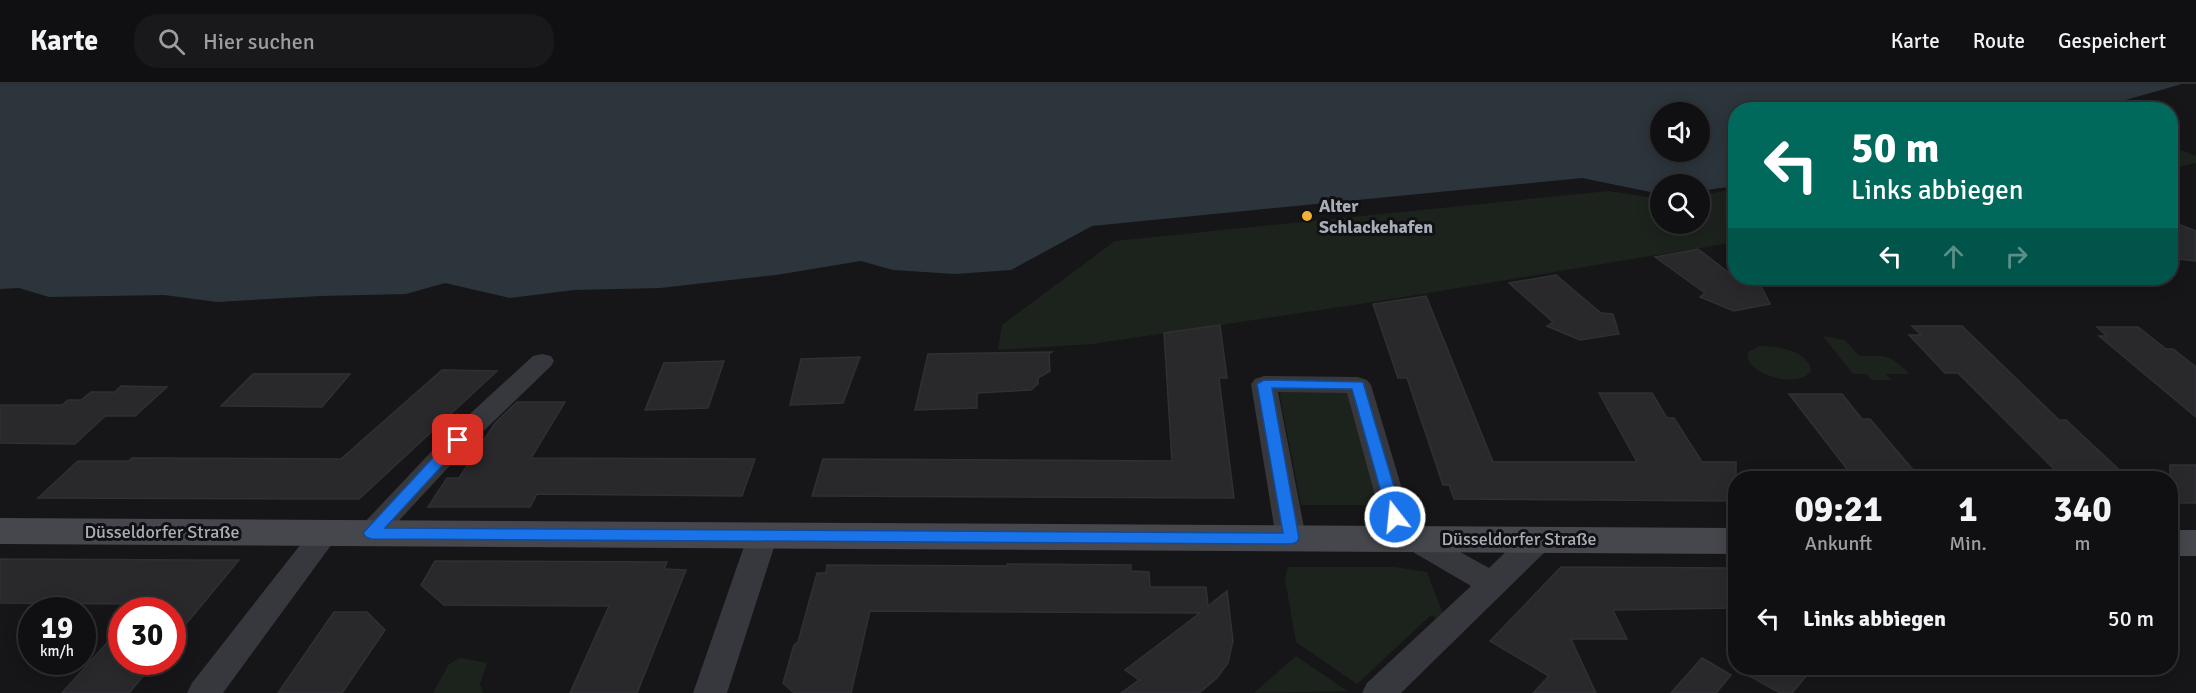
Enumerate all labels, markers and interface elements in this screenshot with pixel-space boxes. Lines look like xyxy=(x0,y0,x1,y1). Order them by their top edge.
search box xyxy=(134,14,554,68)
text: Karte xyxy=(30,24,98,58)
icon: search xyxy=(155,25,188,58)
text: Hier suchen xyxy=(203,28,315,55)
text: Karte xyxy=(1891,28,1940,54)
text: Route xyxy=(1973,28,2025,54)
text: Gespeichert xyxy=(2058,28,2166,54)
map controls xyxy=(1650,102,1710,234)
button: sound xyxy=(1650,102,1710,162)
text: 50 m xyxy=(1851,123,1940,174)
icon: left xyxy=(1752,126,1830,204)
button: search xyxy=(1650,174,1710,234)
text: Links abbiegen xyxy=(1851,174,2023,207)
place label: Alter Schlackehafen xyxy=(1319,195,1433,238)
marker: Alter Schlackehafen xyxy=(1300,209,1314,223)
icon: left xyxy=(1874,240,1907,273)
icon: ahead xyxy=(1937,240,1970,273)
icon: right xyxy=(2000,240,2033,273)
pin xyxy=(432,414,483,465)
icon: arrive xyxy=(441,423,474,456)
position arrow xyxy=(1363,485,1427,549)
text: 09:21 xyxy=(1794,487,1883,532)
text: 1 xyxy=(1958,487,1978,532)
text: 340 xyxy=(2053,487,2112,532)
street label: Düsseldorfer Straße xyxy=(84,521,240,543)
street label: Düsseldorfer Straße xyxy=(1441,528,1597,550)
text: Ankunft xyxy=(1805,531,1872,556)
text: Min. xyxy=(1949,531,1987,556)
text: m xyxy=(2074,531,2090,556)
speed limit sign: 30 xyxy=(108,597,186,675)
icon: left xyxy=(1752,602,1785,635)
text: Links abbiegen xyxy=(1803,605,1946,632)
text: 50 m xyxy=(2108,605,2154,632)
text: 19 xyxy=(41,610,73,647)
text: km/h xyxy=(40,642,74,660)

